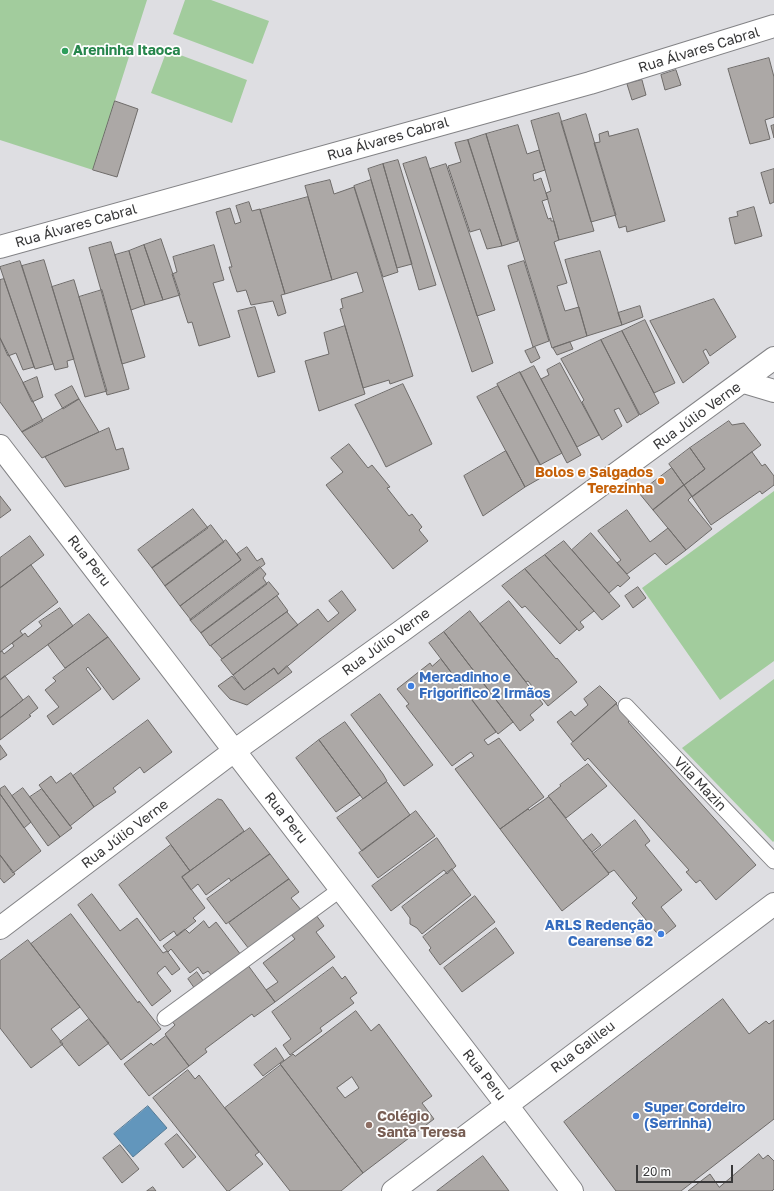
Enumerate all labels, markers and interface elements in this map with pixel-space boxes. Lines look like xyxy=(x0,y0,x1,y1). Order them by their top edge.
street label: Rua Álvares Cabral xyxy=(636,24,762,76)
place label: Areninha Itaoca xyxy=(73,43,180,59)
marker: Areninha Itaoca xyxy=(60,46,70,56)
street label: Rua Álvares Cabral xyxy=(325,114,451,164)
street label: Rua Álvares Cabral xyxy=(13,201,139,251)
street label: Rua Júlio Verne xyxy=(650,379,744,453)
place label: Bolos e Salgados Terezinha xyxy=(535,465,653,498)
marker: Bolos e Salgados Terezinha xyxy=(656,476,666,486)
street label: Rua Peru xyxy=(64,532,114,590)
street label: Rua Júlio Verne xyxy=(339,605,433,679)
place label: Mercadinho e Frigorifico 2 Irmãos xyxy=(419,670,551,702)
marker: Mercadinho e Frigorifico 2 Irmãos xyxy=(406,681,416,691)
street label: Vila Mazin xyxy=(670,754,730,814)
street label: Rua Peru xyxy=(261,789,311,847)
street label: Rua Júlio Verne xyxy=(78,796,172,872)
place label: ARLS Redenção Cearense 62 xyxy=(545,918,653,950)
marker: ARLS Redenção Cearense 62 xyxy=(656,929,666,939)
street label: Rua Galileu xyxy=(548,1017,618,1077)
street label: Rua Peru xyxy=(459,1046,509,1104)
place label: Super Cordeiro (Serrinha) xyxy=(644,1100,745,1132)
place label: Colégio Santa Teresa xyxy=(377,1109,466,1142)
marker: Super Cordeiro (Serrinha) xyxy=(631,1111,641,1121)
marker: Colégio Santa Teresa xyxy=(364,1120,374,1130)
scale bar xyxy=(638,1157,735,1183)
text: 20 m xyxy=(643,1164,671,1179)

